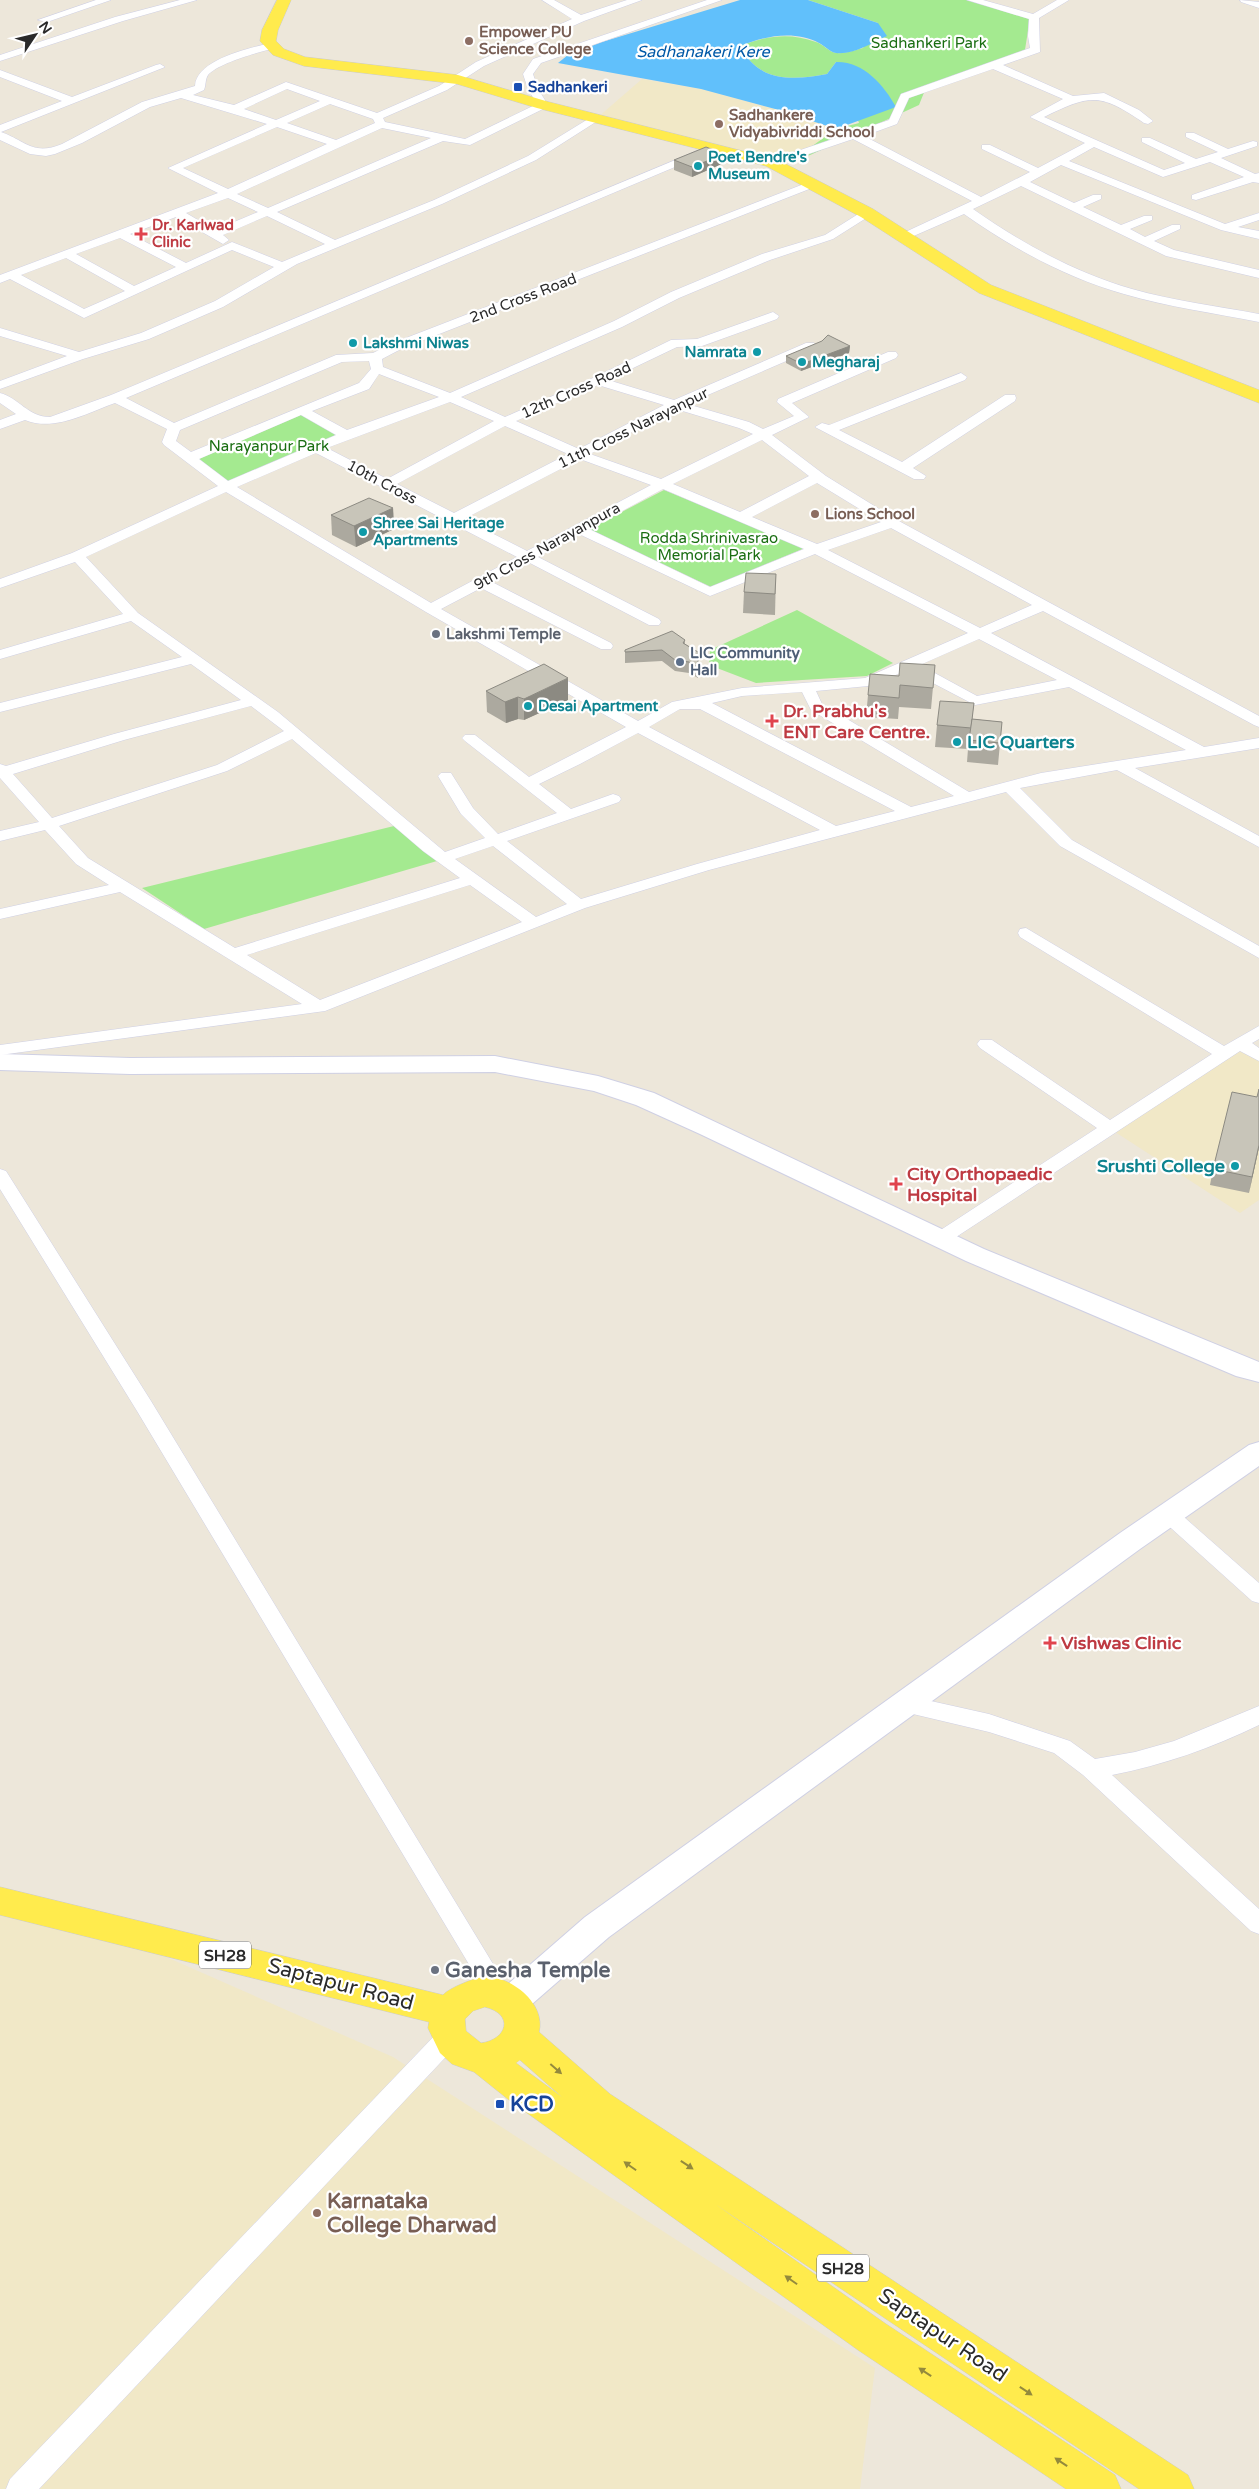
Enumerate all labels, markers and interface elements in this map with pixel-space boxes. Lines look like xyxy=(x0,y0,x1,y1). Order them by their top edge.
north arrow xyxy=(10,10,60,60)
text: N xyxy=(35,18,55,37)
place label: Empower PU Science College xyxy=(479,23,592,59)
park label: Sadhankeri Park xyxy=(871,34,987,52)
marker: Empower PU Science College xyxy=(463,35,475,47)
water label: Sadhanakeri Kere xyxy=(636,42,770,62)
place label: Sadhankeri xyxy=(528,78,608,96)
marker: Sadhankeri xyxy=(512,81,524,93)
place label: Sadhankere Vidyabivriddi School xyxy=(729,106,874,142)
marker: Sadhankere Vidyabivriddi School xyxy=(713,118,725,130)
place label: Poet Bendre's Museum xyxy=(708,148,807,183)
marker: Poet Bendre's Museum xyxy=(692,160,704,172)
place label: Dr. Karlwad Clinic xyxy=(152,216,234,251)
marker: Dr. Karlwad Clinic xyxy=(134,227,148,241)
street label: 2nd Cross Road xyxy=(467,269,579,327)
place label: Lakshmi Niwas xyxy=(363,334,469,352)
marker: Lakshmi Niwas xyxy=(347,337,359,349)
place label: Namrata xyxy=(685,343,747,361)
marker: Namrata xyxy=(751,346,763,358)
place label: Megharaj xyxy=(812,353,880,372)
marker: Megharaj xyxy=(796,356,808,368)
street label: 12th Cross Road xyxy=(518,358,634,422)
street label: 11th Cross Narayanpur xyxy=(555,384,711,472)
park label: Narayanpur Park xyxy=(209,437,329,455)
street label: 10th Cross xyxy=(344,456,420,508)
street label: 9th Cross Narayanpura xyxy=(471,498,623,594)
place label: Lions School xyxy=(825,505,915,523)
marker: Lions School xyxy=(809,508,821,520)
place label: Shree Sai Heritage Apartments xyxy=(373,514,505,550)
marker: Shree Sai Heritage Apartments xyxy=(357,526,369,538)
park label: Rodda Shrinivasrao Memorial Park xyxy=(640,529,778,564)
place label: Lakshmi Temple xyxy=(446,625,562,644)
marker: Lakshmi Temple xyxy=(430,628,442,640)
place label: LIC Community Hall xyxy=(690,644,800,679)
marker: LIC Community Hall xyxy=(674,656,686,668)
place label: Desai Apartment xyxy=(538,697,658,716)
marker: Desai Apartment xyxy=(522,700,534,712)
place label: Dr. Prabhu's ENT Care Centre. xyxy=(783,700,930,743)
marker: Dr. Prabhu's ENT Care Centre. xyxy=(765,714,779,728)
place label: LIC Quarters xyxy=(967,731,1075,753)
marker: LIC Quarters xyxy=(951,736,963,748)
place label: Srushti College xyxy=(1097,1155,1225,1177)
marker: Srushti College xyxy=(1229,1160,1241,1172)
place label: City Orthopaedic Hospital xyxy=(907,1163,1053,1206)
marker: City Orthopaedic Hospital xyxy=(889,1177,903,1191)
place label: Vishwas Clinic xyxy=(1061,1632,1182,1654)
marker: Vishwas Clinic xyxy=(1043,1636,1057,1650)
road number: SH28 xyxy=(199,1942,251,1968)
street label: Saptapur Road xyxy=(265,1953,417,2016)
place label: Ganesha Temple xyxy=(445,1958,611,1983)
marker: Ganesha Temple xyxy=(429,1964,441,1976)
one-way arrow xyxy=(550,2064,563,2075)
place label: KCD xyxy=(510,2092,554,2117)
marker: KCD xyxy=(494,2098,506,2110)
one-way arrow xyxy=(680,2160,694,2170)
one-way arrow xyxy=(623,2161,637,2171)
place label: Karnataka College Dharwad xyxy=(327,2189,497,2238)
marker: Karnataka College Dharwad xyxy=(311,2207,323,2219)
road number: SH28 xyxy=(817,2254,869,2282)
one-way arrow xyxy=(785,2275,798,2285)
street label: Saptapur Road xyxy=(874,2283,1012,2388)
one-way arrow xyxy=(918,2367,932,2377)
one-way arrow xyxy=(1020,2386,1033,2396)
one-way arrow xyxy=(1054,2457,1067,2467)

